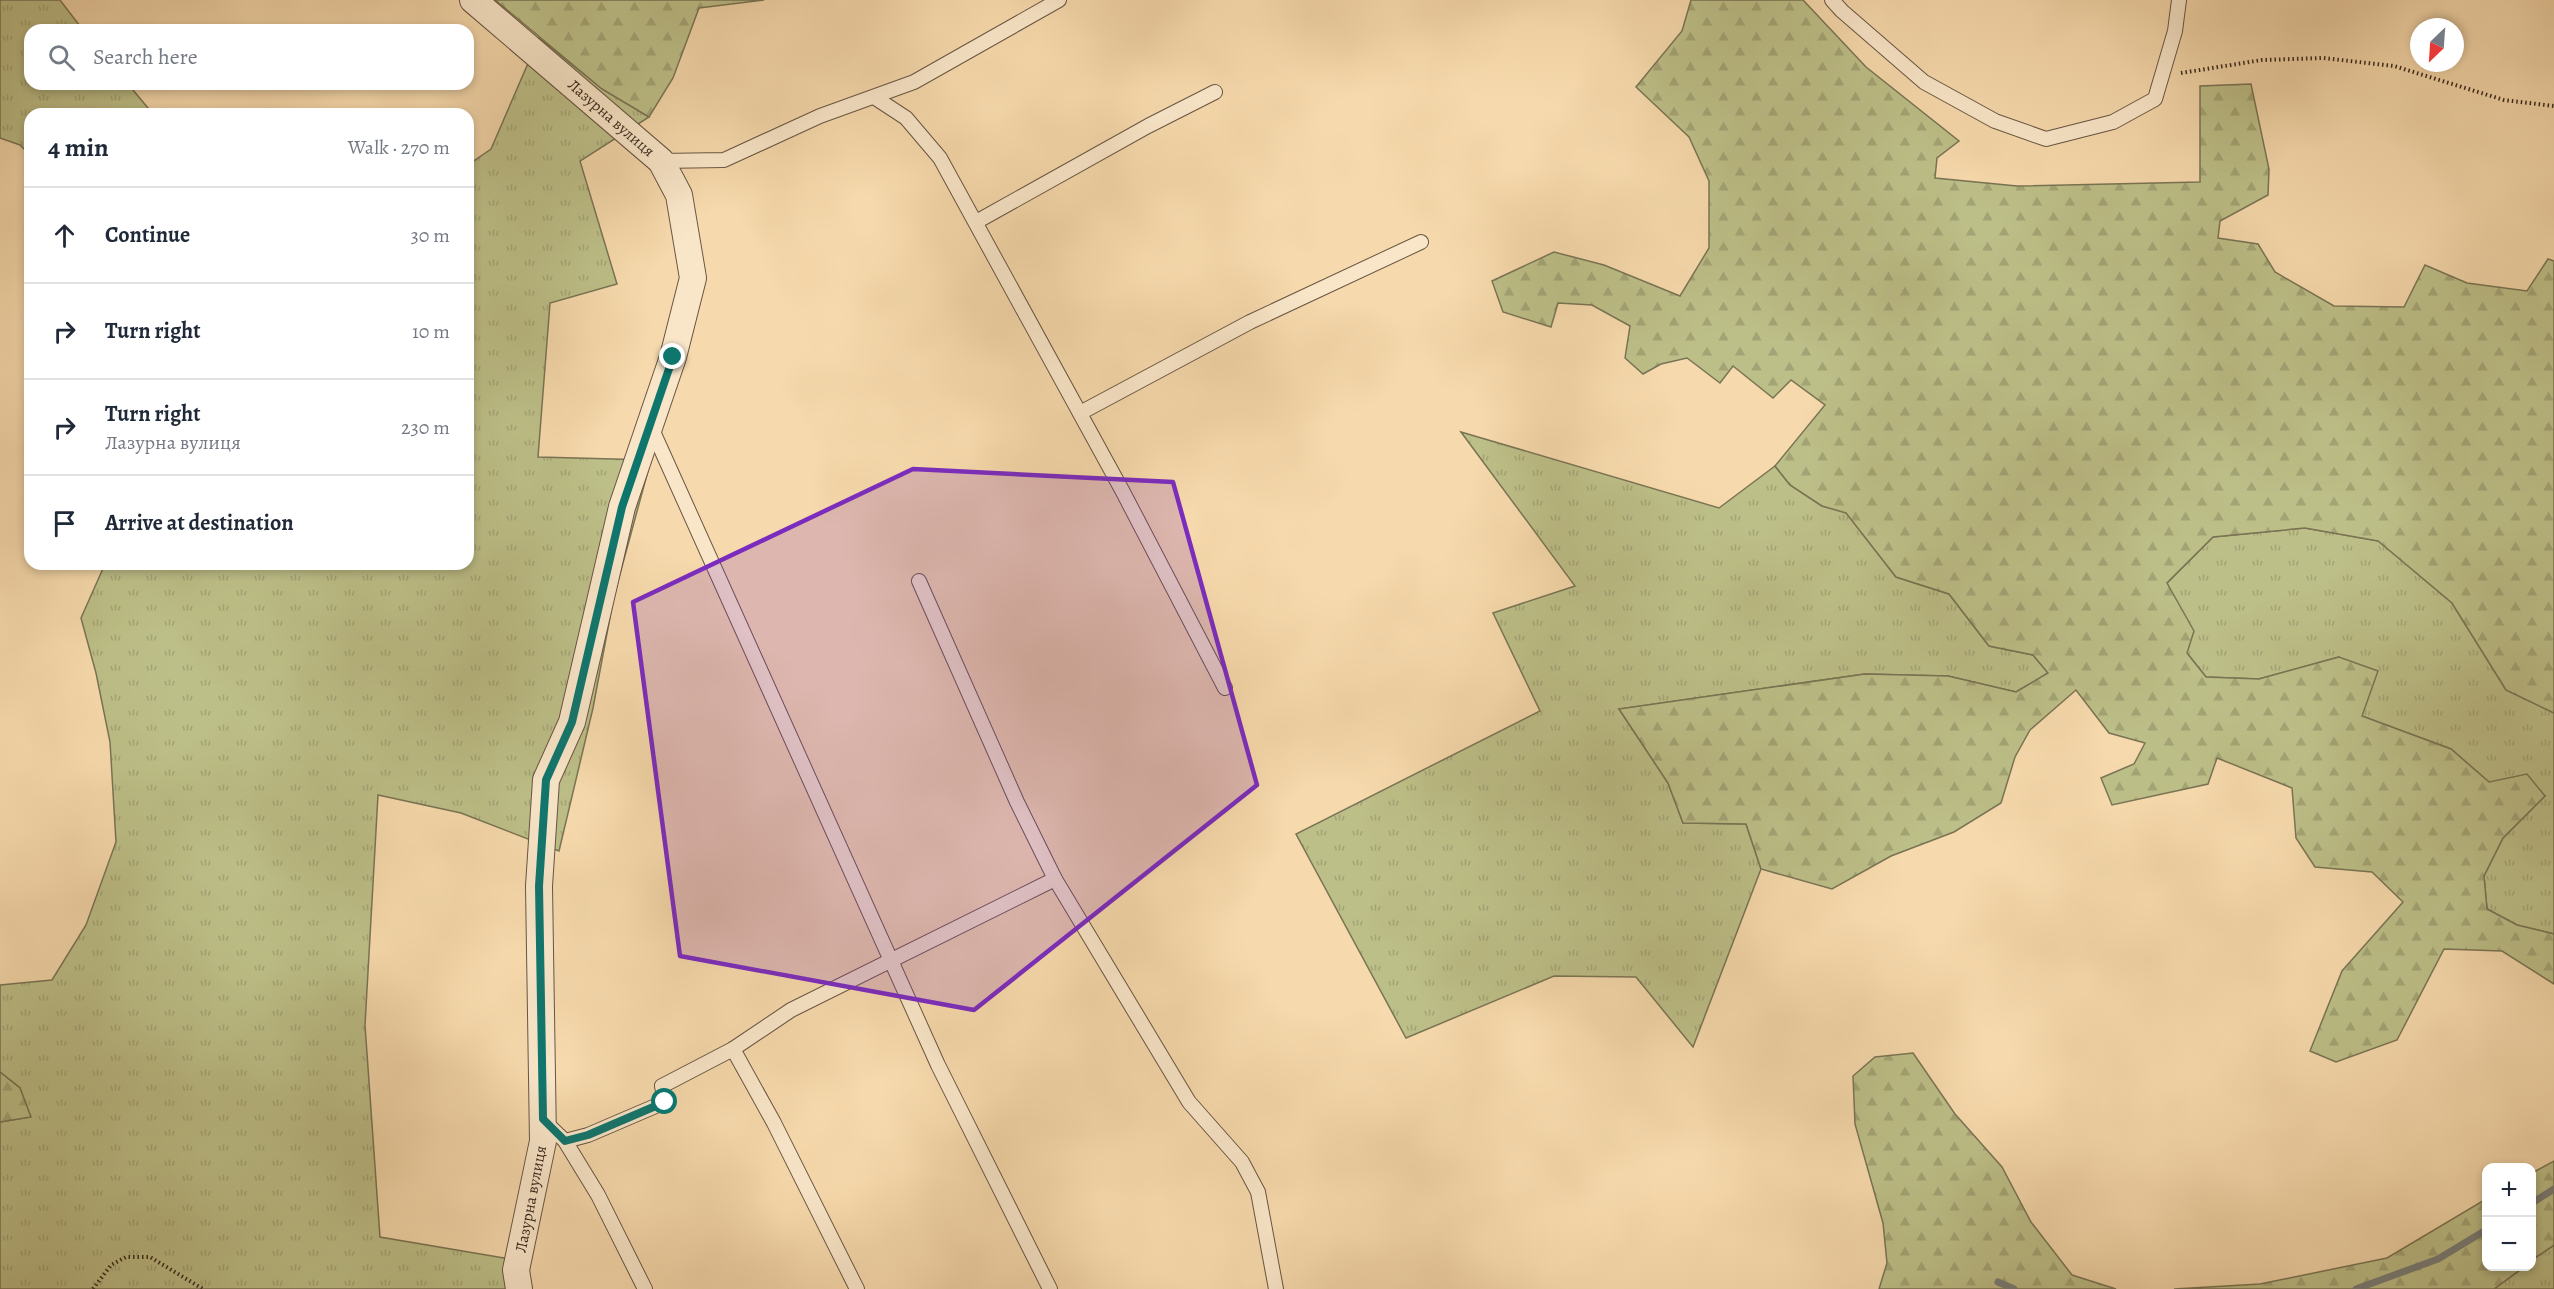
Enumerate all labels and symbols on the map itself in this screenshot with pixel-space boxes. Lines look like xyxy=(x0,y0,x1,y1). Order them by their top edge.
north arrow xyxy=(2410,18,2464,72)
street label: Лазурна вулиця xyxy=(563,74,659,162)
route end xyxy=(659,343,685,369)
route start xyxy=(651,1088,677,1114)
street label: Лазурна вулиця xyxy=(510,1143,552,1254)

